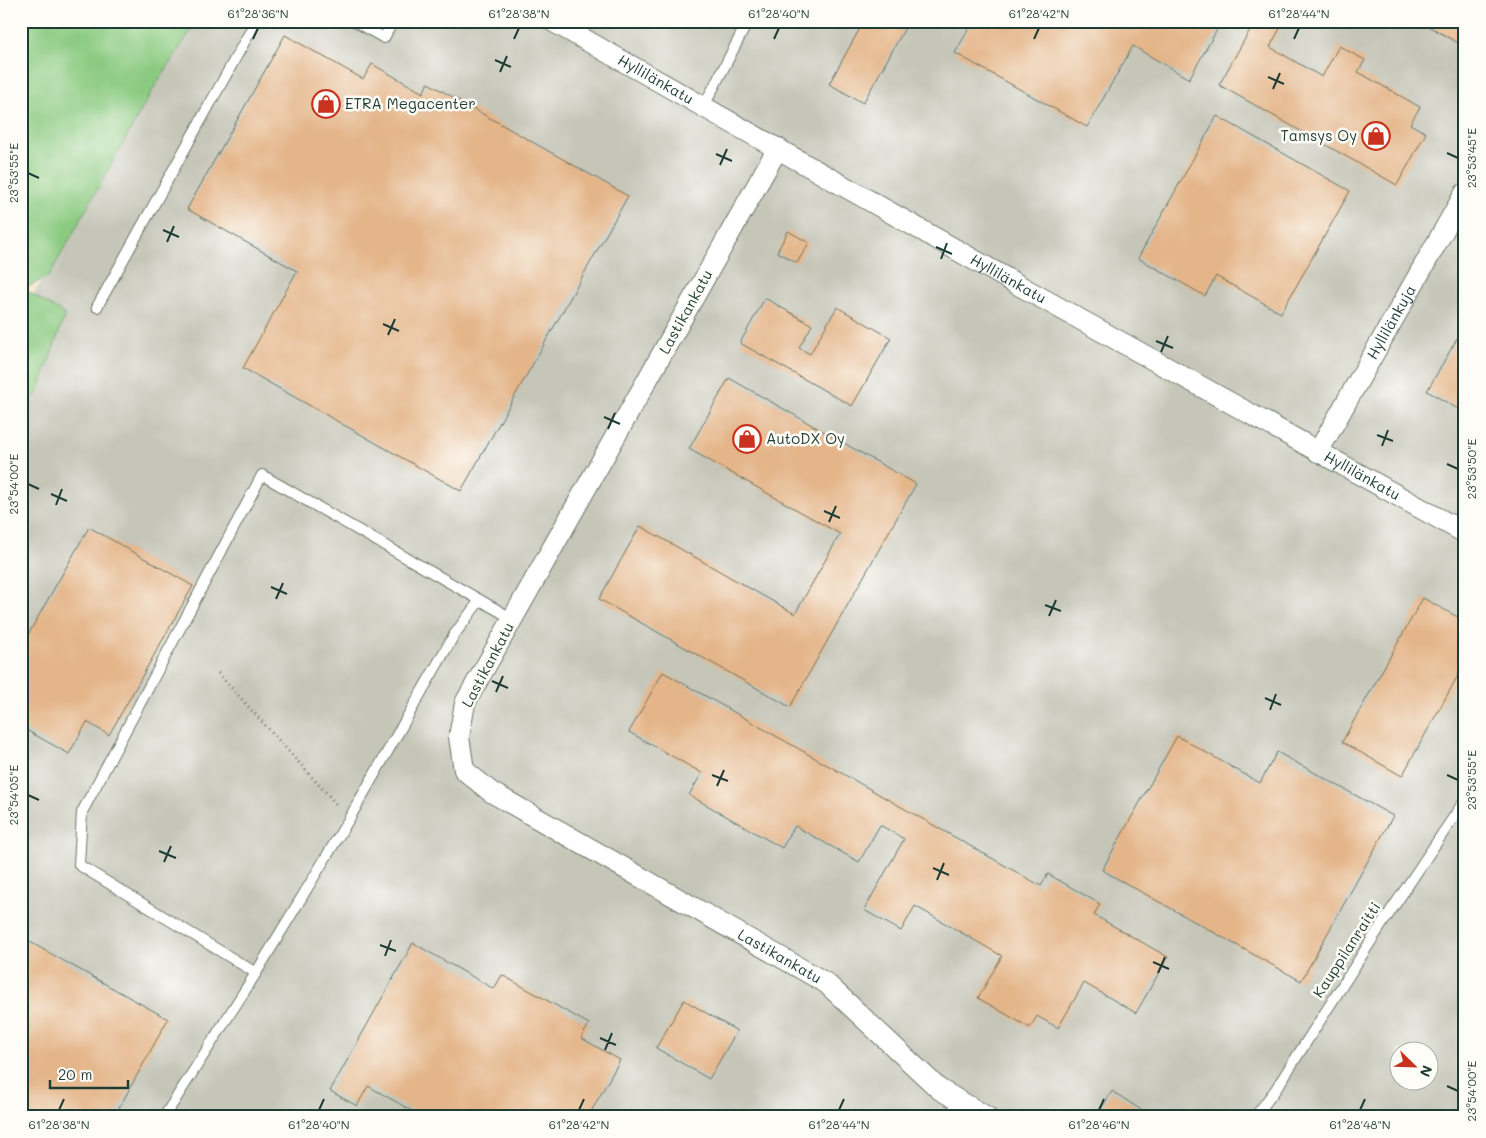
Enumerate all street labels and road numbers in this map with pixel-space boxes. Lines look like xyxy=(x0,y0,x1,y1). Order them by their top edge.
street label: Hyllilänkatu xyxy=(614,49,698,108)
street label: Hyllilänkatu xyxy=(967,249,1050,308)
street label: Lastikankatu xyxy=(654,266,717,357)
street label: Hyllilänkuja xyxy=(1362,281,1420,363)
street label: Hyllilänkatu xyxy=(1321,446,1404,504)
street label: Lastikankatu xyxy=(456,619,518,710)
street label: Kauppilanraitti xyxy=(1308,898,1385,1001)
street label: Lastikankatu xyxy=(734,924,826,987)

